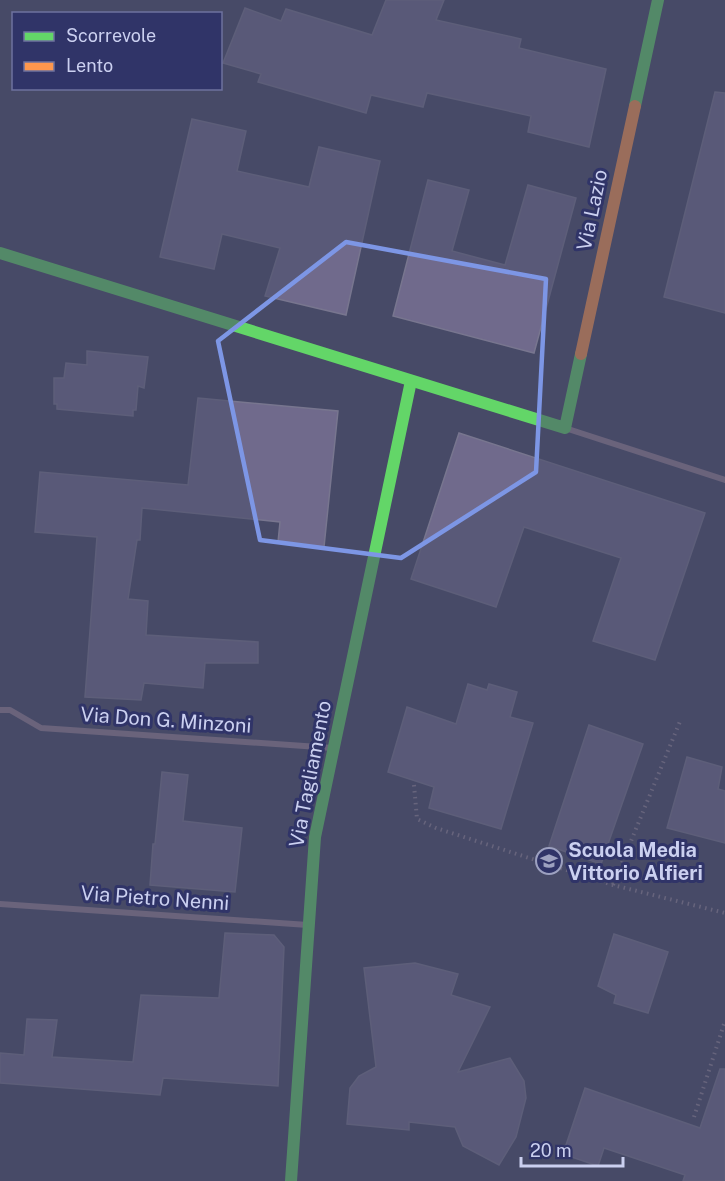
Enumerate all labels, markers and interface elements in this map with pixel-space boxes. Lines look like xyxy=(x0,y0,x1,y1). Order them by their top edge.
legend xyxy=(12,12,222,90)
text: Scorrevole xyxy=(66,25,156,46)
text: Lento xyxy=(66,55,113,76)
street label: Via Lazio xyxy=(572,167,612,253)
street label: Via Tagliamento xyxy=(284,699,336,849)
street label: Via Don G. Minzoni xyxy=(80,702,252,738)
place label: Scuola Media Vittorio Alfieri xyxy=(568,838,703,885)
school or university icon: Scuola Media Vittorio Alfieri xyxy=(534,846,564,876)
street label: Via Pietro Nenni xyxy=(80,881,230,915)
scale bar xyxy=(521,1130,623,1168)
text: 20 m xyxy=(530,1140,572,1161)

